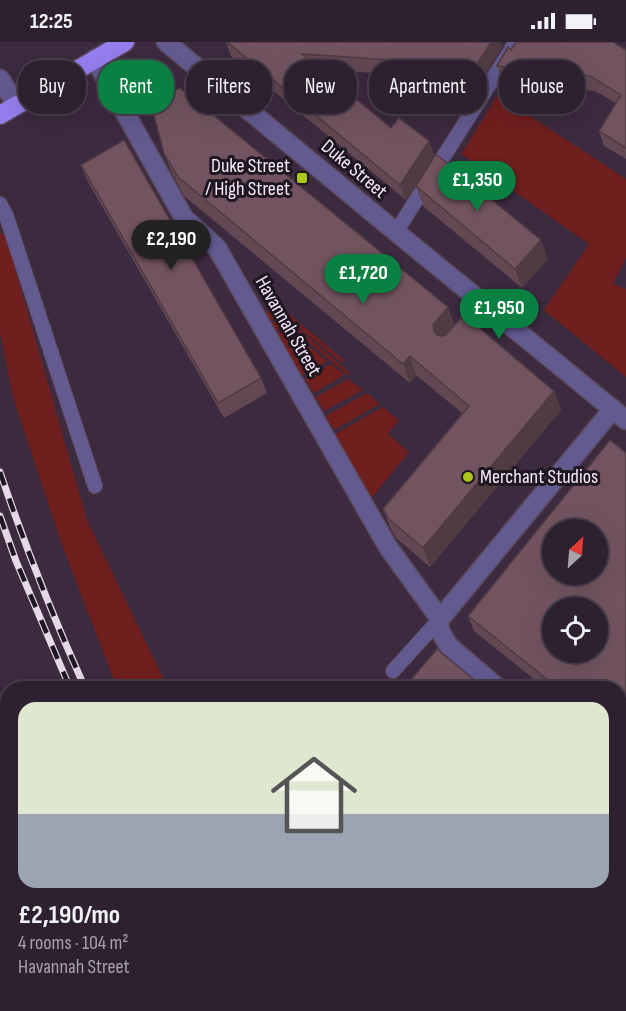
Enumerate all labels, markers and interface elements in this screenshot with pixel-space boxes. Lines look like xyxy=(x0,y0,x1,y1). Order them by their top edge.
text: 12:25 xyxy=(30,8,73,35)
chip: Buy xyxy=(18,60,86,114)
chip: Rent xyxy=(98,60,174,114)
chip: Filters xyxy=(186,60,272,114)
chip: New xyxy=(284,60,357,114)
chip: Apartment xyxy=(369,60,487,114)
chip: House xyxy=(499,60,585,114)
street label: Duke Street xyxy=(316,134,392,204)
place label: Duke Street / High Street xyxy=(205,154,290,201)
pin: £1,350 xyxy=(428,161,526,212)
text: £1,350 xyxy=(452,168,502,192)
marker: Duke Street / High Street xyxy=(295,171,309,185)
pin: £2,190 xyxy=(122,220,220,271)
text: £2,190 xyxy=(146,227,196,251)
pin: £1,720 xyxy=(314,254,412,305)
text: £1,720 xyxy=(338,261,388,285)
street label: Havannah Street xyxy=(250,272,326,380)
pin: £1,950 xyxy=(450,289,548,340)
text: £1,950 xyxy=(474,296,524,320)
place label: Merchant Studios xyxy=(480,465,598,489)
marker: Merchant Studios xyxy=(461,470,475,484)
north arrow xyxy=(542,519,608,585)
map controls xyxy=(542,519,608,663)
button: locate xyxy=(542,597,608,663)
icon: home xyxy=(260,741,368,849)
text: £2,190/mo xyxy=(18,900,120,931)
text: 4 rooms · 104 m² xyxy=(18,931,128,955)
text: Havannah Street xyxy=(18,955,130,979)

